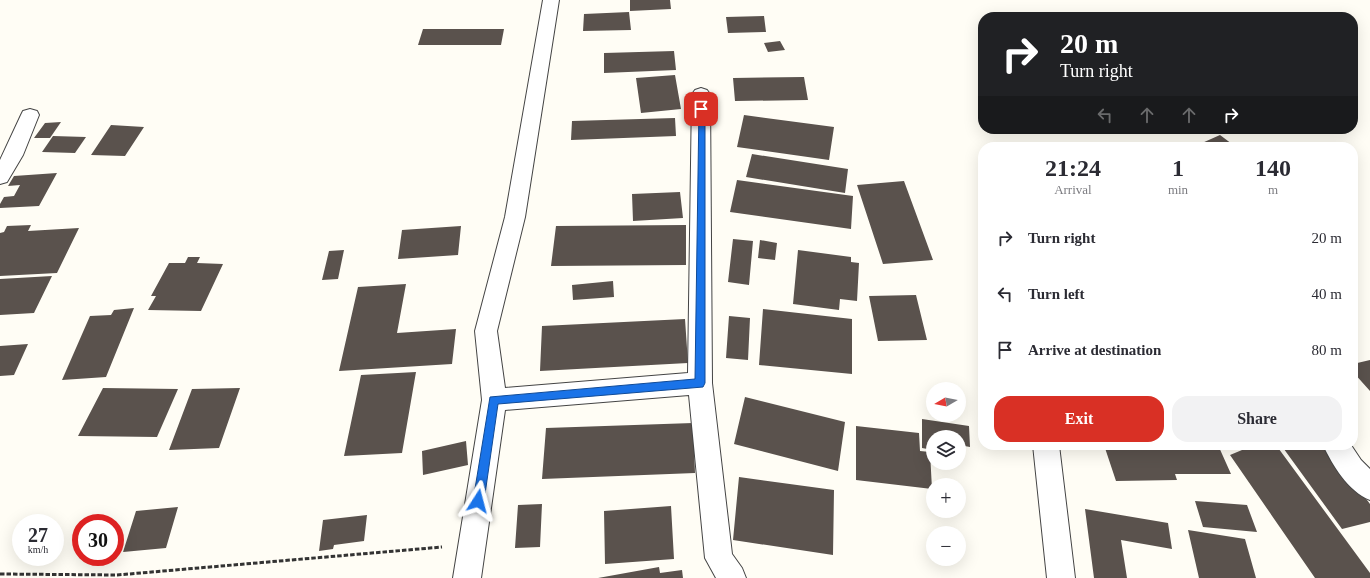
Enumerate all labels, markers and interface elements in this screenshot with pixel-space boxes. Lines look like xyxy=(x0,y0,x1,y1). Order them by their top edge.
icon: right xyxy=(994,28,1046,80)
text: 20 m xyxy=(1060,28,1118,59)
text: Turn right xyxy=(1060,61,1133,81)
pin xyxy=(684,92,718,126)
icon: arrive xyxy=(690,98,712,120)
icon: left xyxy=(1094,104,1116,126)
icon: ahead xyxy=(1136,104,1158,126)
icon: ahead xyxy=(1178,104,1200,126)
icon: right xyxy=(1220,104,1242,126)
text: 21:24 xyxy=(1045,155,1101,181)
text: 1 xyxy=(1172,155,1184,181)
text: 140 xyxy=(1255,155,1291,181)
text: Arrival xyxy=(1054,182,1092,197)
text: min xyxy=(1168,182,1188,197)
text: m xyxy=(1268,182,1278,197)
icon: right xyxy=(994,227,1016,249)
text: Turn right xyxy=(1028,230,1095,246)
text: 20 m xyxy=(1312,230,1342,246)
icon: left xyxy=(994,283,1016,305)
text: Turn left xyxy=(1028,286,1085,302)
text: 40 m xyxy=(1312,286,1342,302)
icon: arrive xyxy=(994,339,1016,361)
text: Arrive at destination xyxy=(1028,342,1161,358)
text: 80 m xyxy=(1312,342,1342,358)
north arrow xyxy=(926,382,966,422)
map controls xyxy=(926,382,966,566)
button: Exit xyxy=(994,396,1164,442)
button: Share xyxy=(1172,396,1342,442)
button: layers xyxy=(926,430,966,470)
button: + xyxy=(926,478,966,518)
position arrow xyxy=(457,480,499,522)
speed limit sign: 30 xyxy=(72,514,124,566)
text: 27 xyxy=(28,524,48,546)
button: − xyxy=(926,526,966,566)
text: km/h xyxy=(28,544,48,555)

